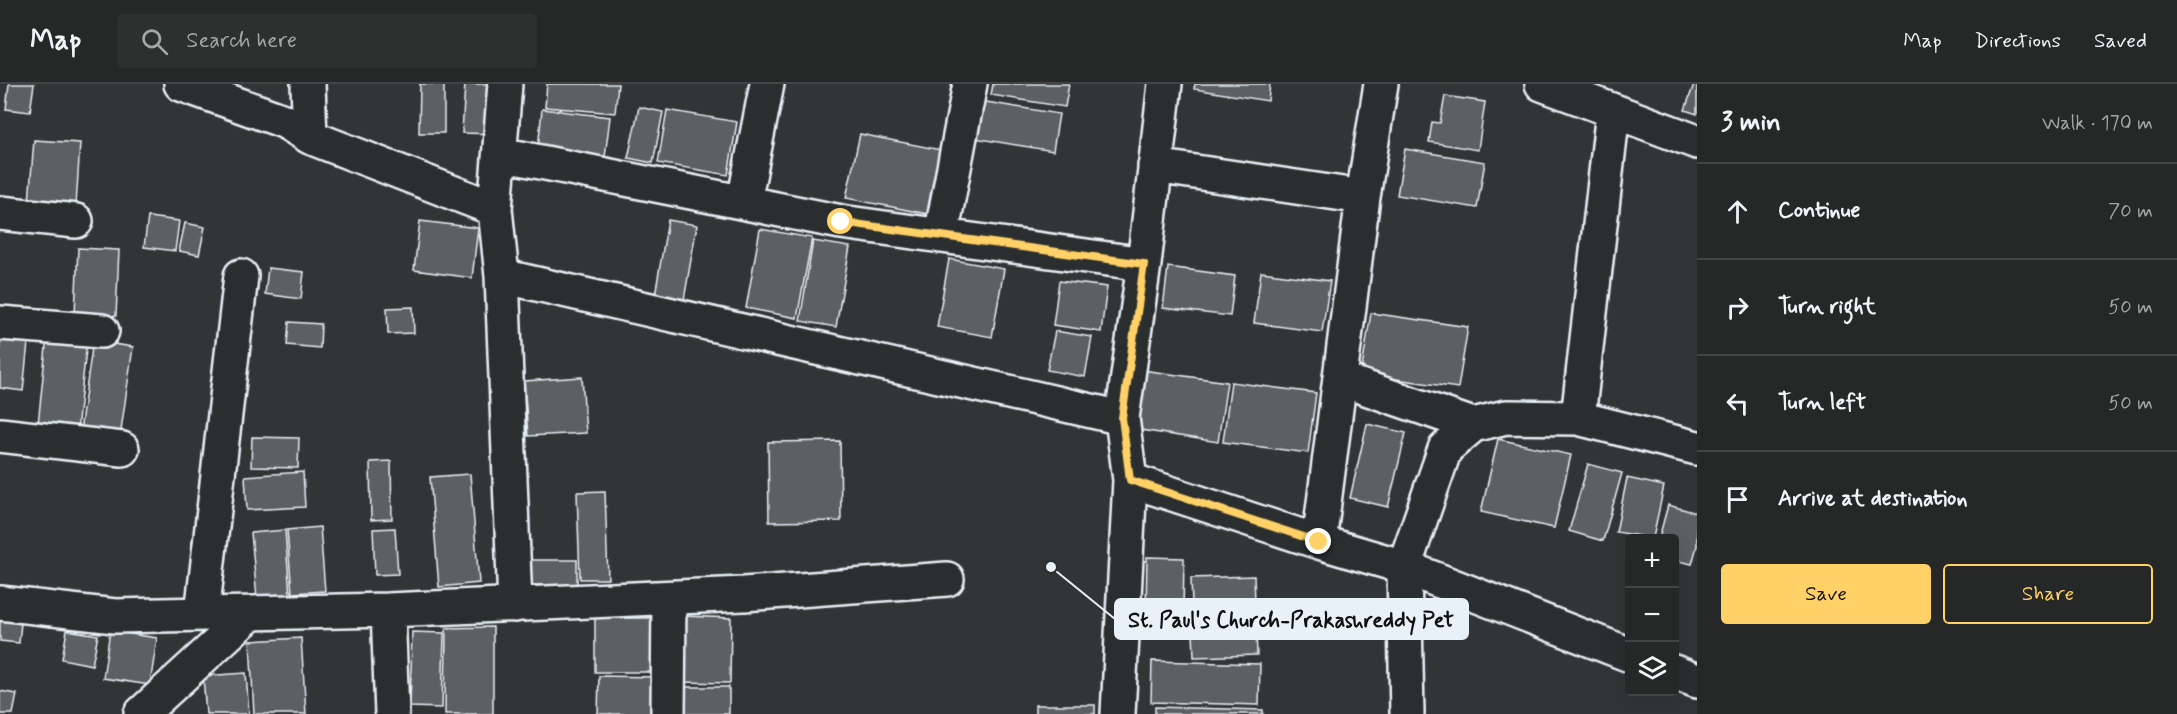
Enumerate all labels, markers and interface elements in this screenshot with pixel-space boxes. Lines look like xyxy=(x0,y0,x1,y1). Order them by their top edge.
search box xyxy=(117,14,537,68)
text: Map xyxy=(30,23,81,60)
icon: search xyxy=(138,25,171,58)
text: Search here xyxy=(186,27,297,55)
text: Map xyxy=(1903,27,1942,55)
text: Directions xyxy=(1975,27,2061,55)
text: Saved xyxy=(2094,27,2147,55)
text: 3 min xyxy=(1721,106,1781,140)
text: Walk · 170 m xyxy=(2042,110,2153,137)
icon: ahead xyxy=(1721,195,1754,228)
text: Continue xyxy=(1778,197,1860,225)
text: 70 m xyxy=(2108,198,2153,225)
route start xyxy=(827,208,853,234)
icon: right xyxy=(1721,291,1754,324)
text: Turn right xyxy=(1778,293,1876,321)
text: 50 m xyxy=(2108,294,2153,321)
icon: left xyxy=(1721,387,1754,420)
text: Turn left xyxy=(1778,389,1866,417)
text: 50 m xyxy=(2108,390,2153,417)
icon: arrive xyxy=(1721,483,1754,516)
text: Arrive at destination xyxy=(1778,485,1968,513)
route end xyxy=(1305,528,1331,554)
map controls xyxy=(1625,534,1679,696)
button: + xyxy=(1625,534,1679,588)
button: Save xyxy=(1721,564,1931,624)
button: Share xyxy=(1943,564,2153,624)
button: − xyxy=(1625,588,1679,642)
callout: St. Paul's Church-Prakashreddy Pet xyxy=(1115,599,1468,639)
text: St. Paul's Church-Prakashreddy Pet xyxy=(1128,607,1455,636)
button: layers xyxy=(1625,642,1679,696)

